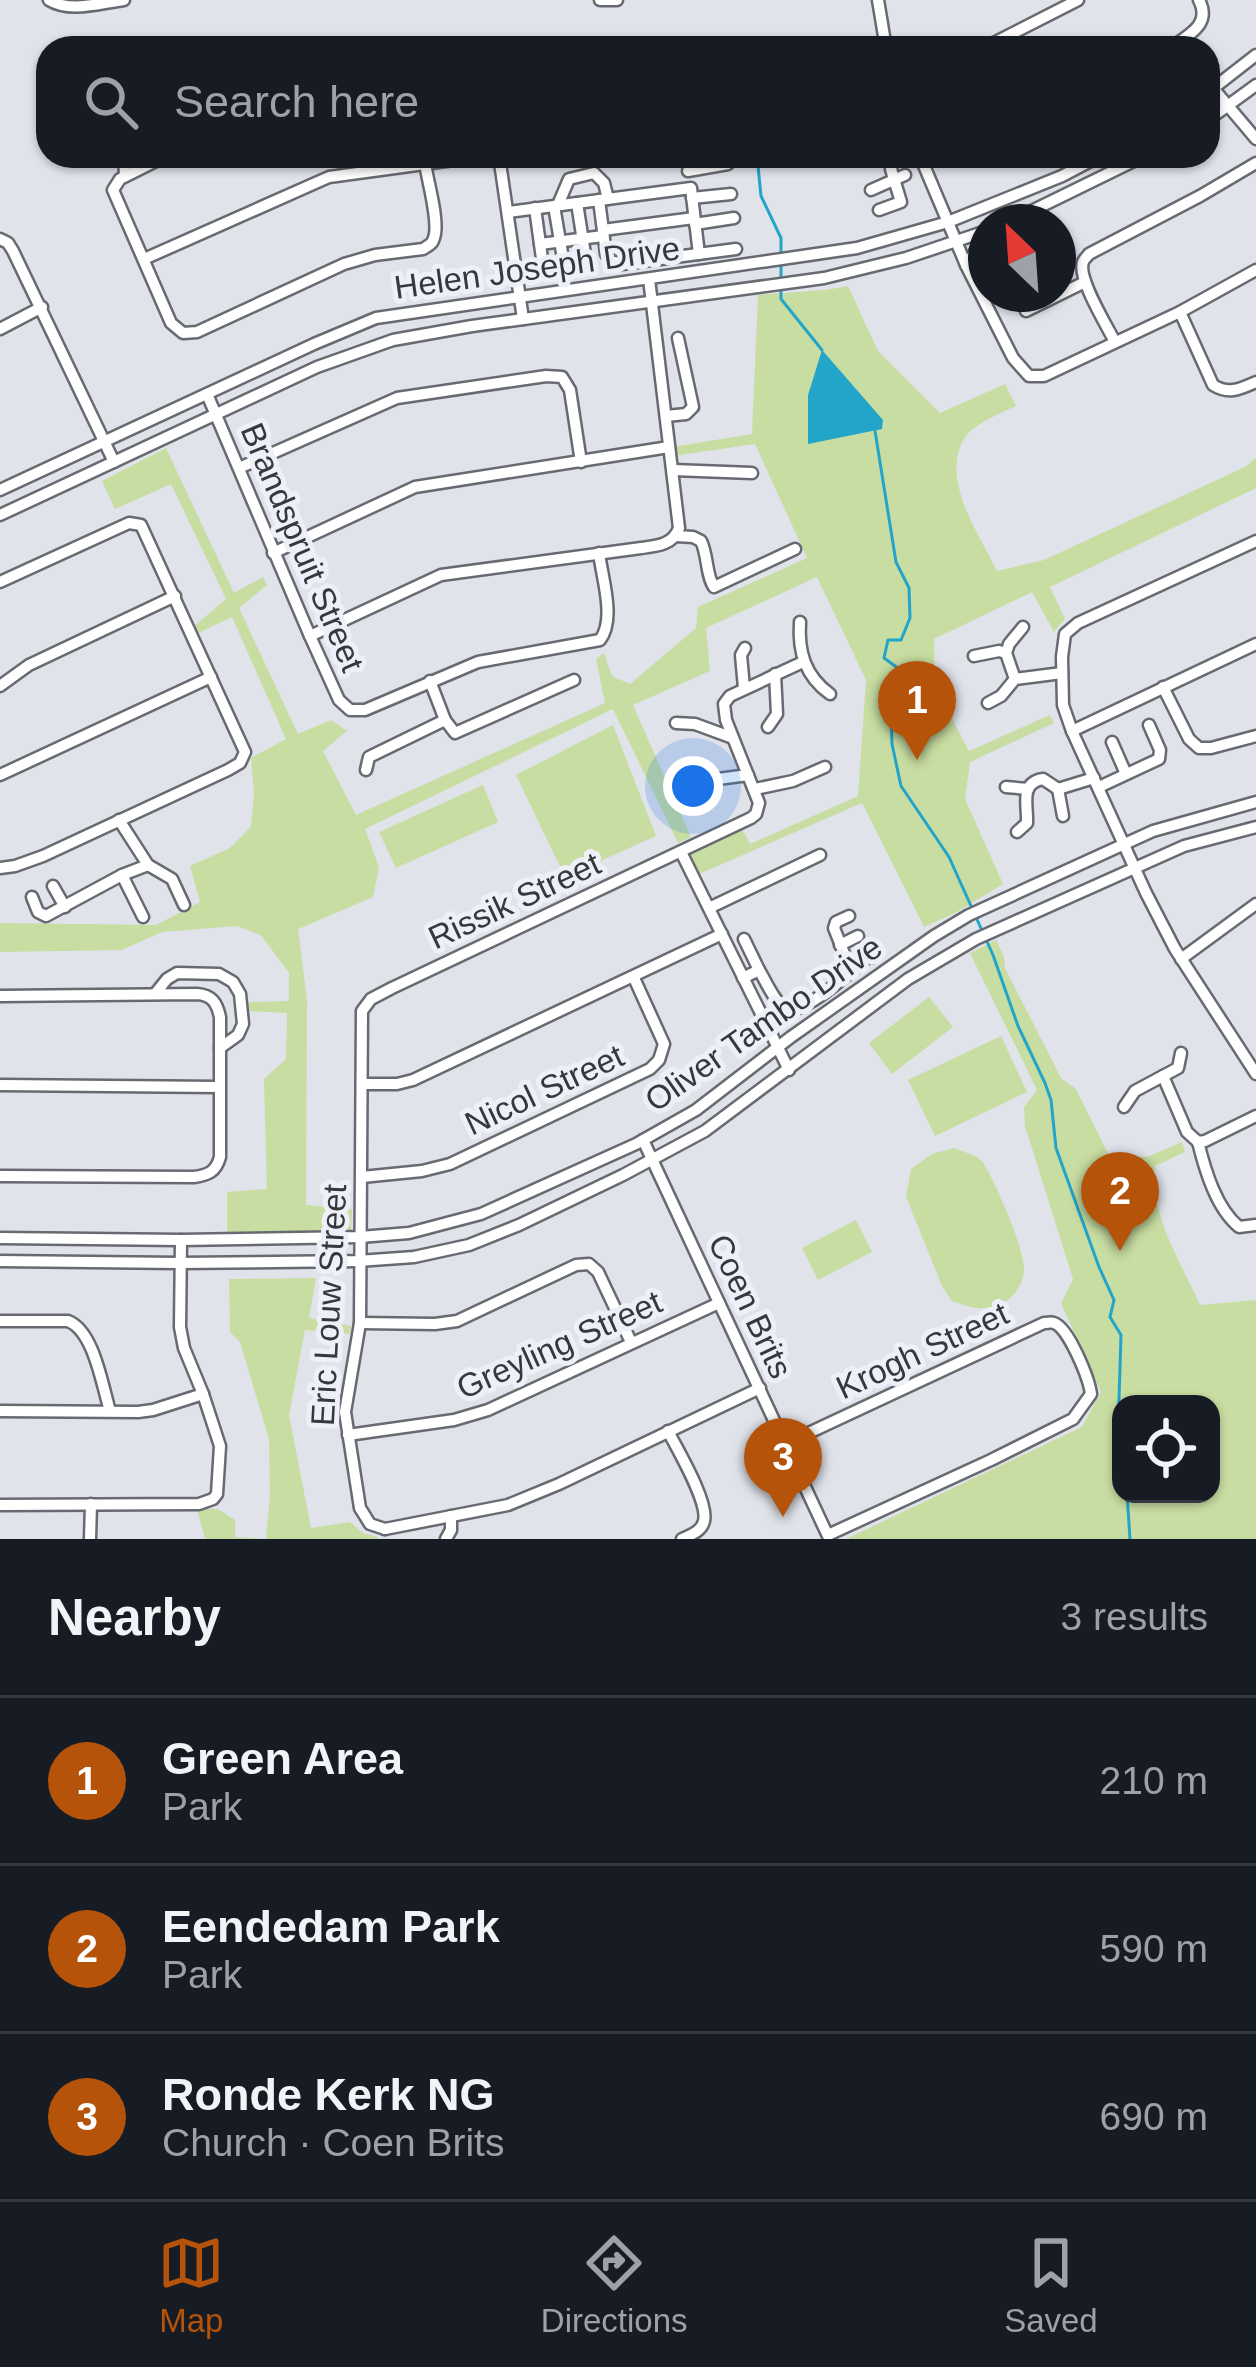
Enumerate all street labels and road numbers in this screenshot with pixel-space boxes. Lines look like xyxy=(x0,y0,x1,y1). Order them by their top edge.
street label: Helen Joseph Drive xyxy=(392,229,682,306)
street label: Brandspruit Street xyxy=(234,418,372,677)
street label: Rissik Street xyxy=(422,845,606,956)
street label: Oliver Tambo Drive xyxy=(638,928,889,1119)
street label: Nicol Street xyxy=(459,1037,629,1142)
street label: Eric Louw Street xyxy=(304,1183,353,1427)
street label: Coen Brits xyxy=(701,1229,800,1384)
street label: Greyling Street xyxy=(451,1283,667,1406)
street label: Krogh Street xyxy=(830,1295,1014,1406)

